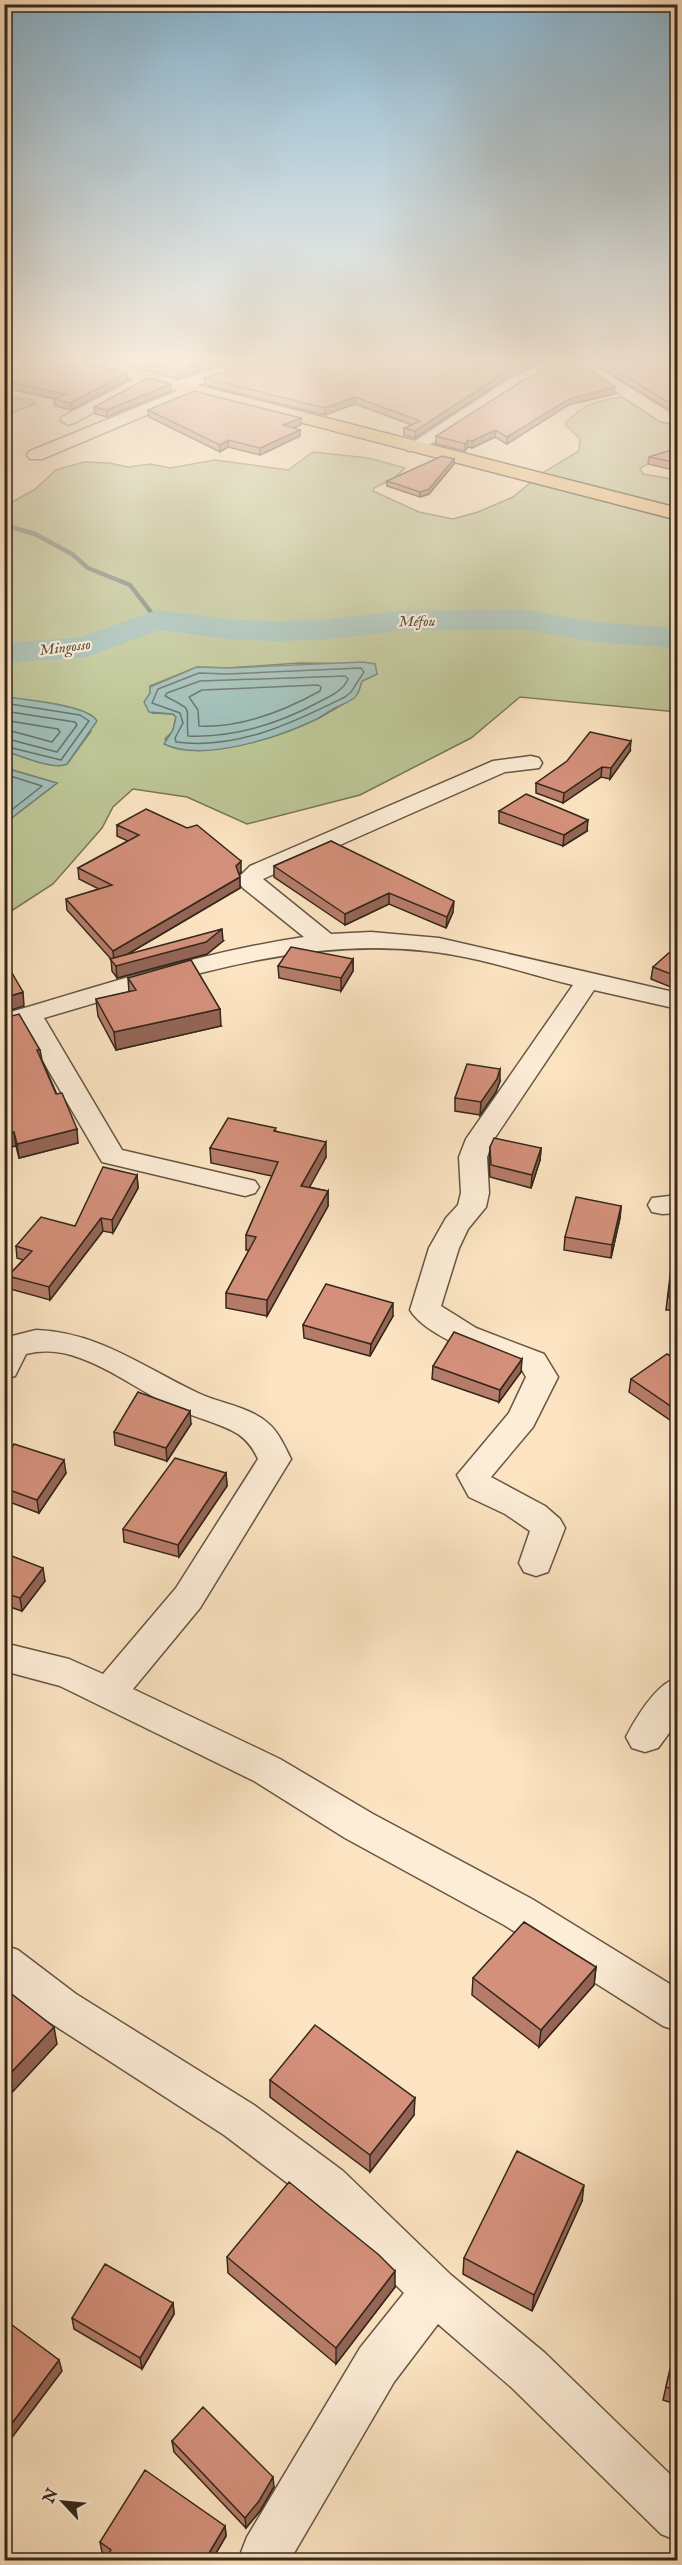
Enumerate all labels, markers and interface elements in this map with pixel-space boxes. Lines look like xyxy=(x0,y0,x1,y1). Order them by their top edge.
water label: Méfou xyxy=(398,612,436,631)
water label: Mingosso xyxy=(38,635,92,661)
north arrow xyxy=(33,2472,93,2532)
text: N xyxy=(39,2486,63,2508)

